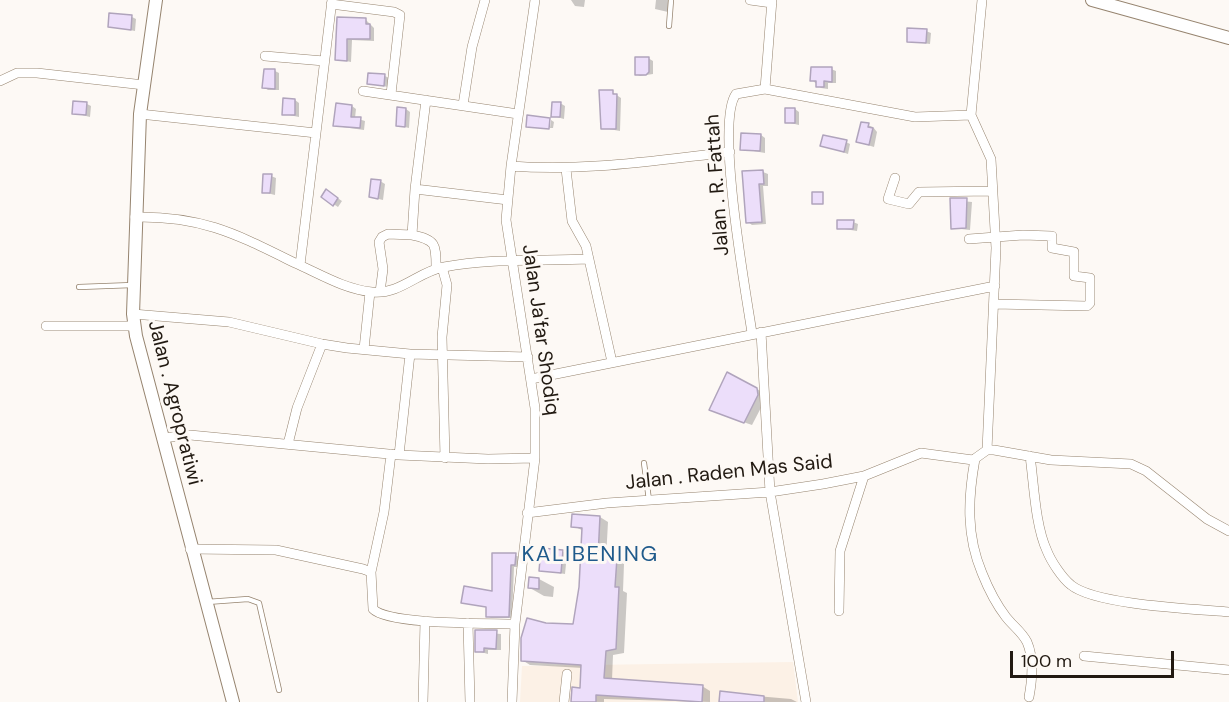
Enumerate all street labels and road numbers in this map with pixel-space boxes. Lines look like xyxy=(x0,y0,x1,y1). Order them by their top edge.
street label: Jalan . R. Fattah xyxy=(701,113,735,257)
street label: Jalan Ja'far Shodiq xyxy=(516,243,564,417)
street label: Jalan . Agropratiwi xyxy=(142,318,206,488)
street label: Jalan . Raden Mas Said xyxy=(624,450,834,496)

